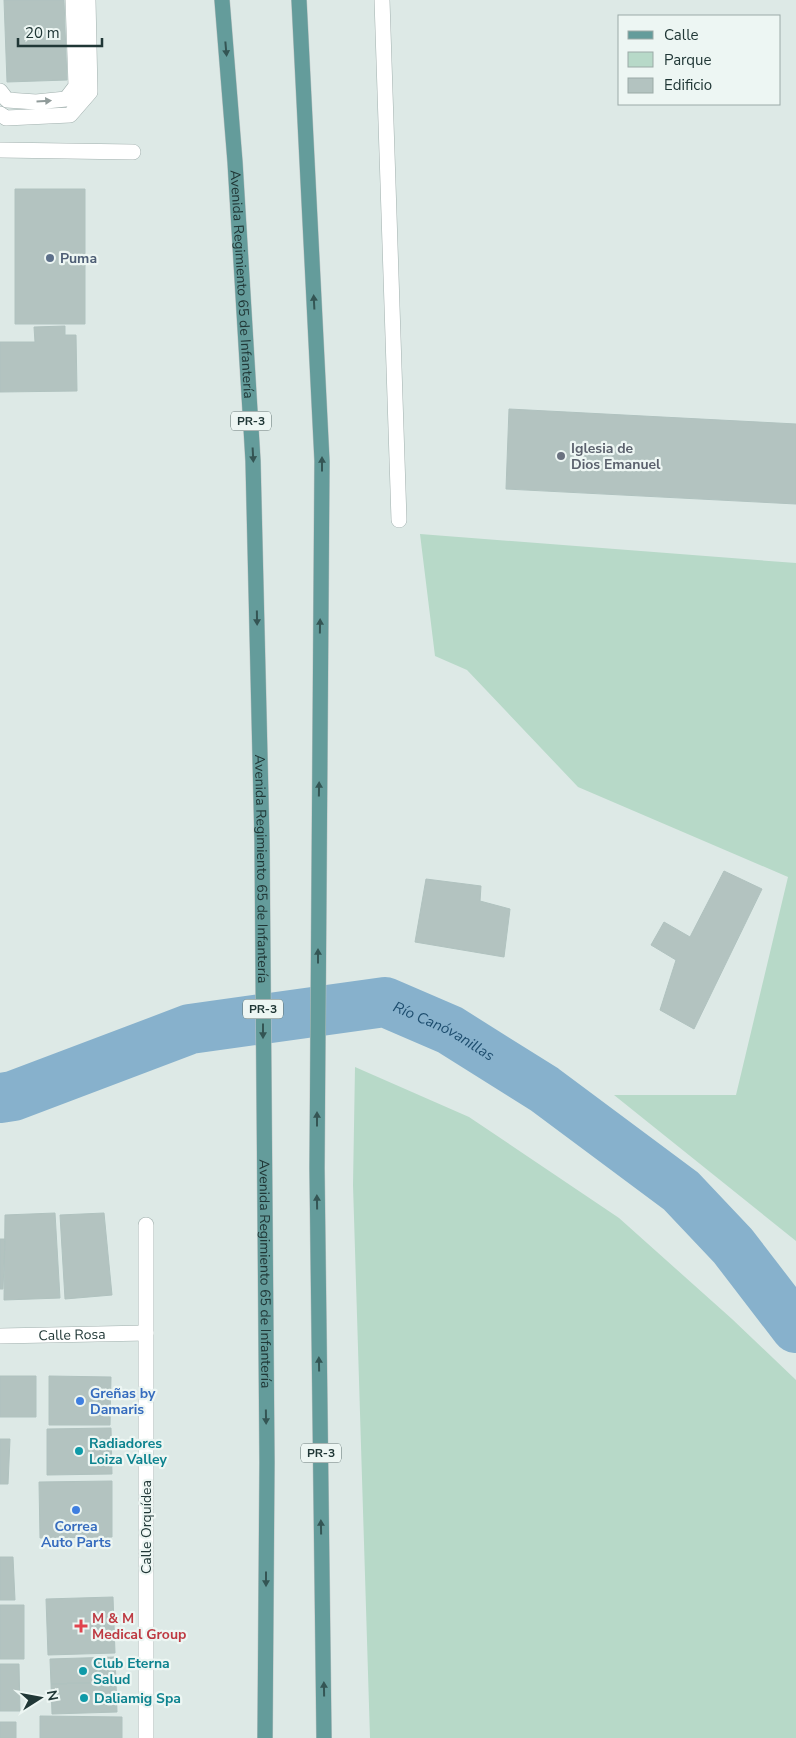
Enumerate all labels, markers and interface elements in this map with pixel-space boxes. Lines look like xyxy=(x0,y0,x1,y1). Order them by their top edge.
scale bar xyxy=(18,15,101,47)
legend xyxy=(618,15,781,105)
text: 20 m xyxy=(25,23,60,43)
text: Calle xyxy=(664,25,699,45)
one-way arrow xyxy=(222,41,230,57)
text: Parque xyxy=(664,50,712,70)
text: Edificio xyxy=(664,75,712,95)
one-way arrow xyxy=(36,96,52,104)
street label: Avenida Regimiento 65 de Infantería xyxy=(226,169,259,399)
place label: Puma xyxy=(60,249,97,268)
marker: Puma xyxy=(44,252,56,264)
one-way arrow xyxy=(310,293,318,309)
road number: PR-3 xyxy=(231,412,271,431)
place label: Iglesia de Dios Emanuel xyxy=(571,439,661,474)
one-way arrow xyxy=(249,447,257,463)
marker: Iglesia de Dios Emanuel xyxy=(555,450,567,462)
one-way arrow xyxy=(318,456,326,472)
one-way arrow xyxy=(253,610,261,626)
one-way arrow xyxy=(317,618,325,634)
street label: Avenida Regimiento 65 de Infantería xyxy=(250,754,273,983)
one-way arrow xyxy=(315,781,323,797)
one-way arrow xyxy=(314,948,322,964)
water label: Río Canóvanillas xyxy=(390,997,498,1066)
road number: PR-3 xyxy=(243,1000,283,1019)
one-way arrow xyxy=(259,1023,267,1039)
one-way arrow xyxy=(313,1111,321,1127)
street label: Avenida Regimiento 65 de Infantería xyxy=(255,1159,276,1388)
one-way arrow xyxy=(313,1194,321,1210)
street label: Calle Rosa xyxy=(38,1324,106,1345)
one-way arrow xyxy=(315,1356,323,1372)
place label: Greñas by Damaris xyxy=(90,1384,156,1419)
marker: Greñas by Damaris xyxy=(74,1395,86,1407)
one-way arrow xyxy=(263,1409,271,1425)
place label: Radiadores Loiza Valley xyxy=(89,1434,168,1469)
road number: PR-3 xyxy=(301,1444,341,1462)
marker: Radiadores Loiza Valley xyxy=(73,1445,85,1457)
street label: Calle Orquídea xyxy=(137,1480,156,1574)
marker: Correa Auto Parts xyxy=(70,1504,82,1516)
place label: Correa Auto Parts xyxy=(41,1517,111,1552)
one-way arrow xyxy=(317,1519,325,1535)
one-way arrow xyxy=(262,1571,270,1587)
place label: M & M Medical Group xyxy=(92,1609,186,1644)
marker: M & M Medical Group xyxy=(74,1619,88,1633)
place label: Club Eterna Salud xyxy=(93,1654,170,1689)
marker: Club Eterna Salud xyxy=(77,1665,89,1677)
north arrow xyxy=(15,1673,65,1723)
one-way arrow xyxy=(319,1681,327,1697)
text: N xyxy=(42,1689,63,1703)
place label: Daliamig Spa xyxy=(94,1689,181,1708)
marker: Daliamig Spa xyxy=(78,1692,90,1704)

